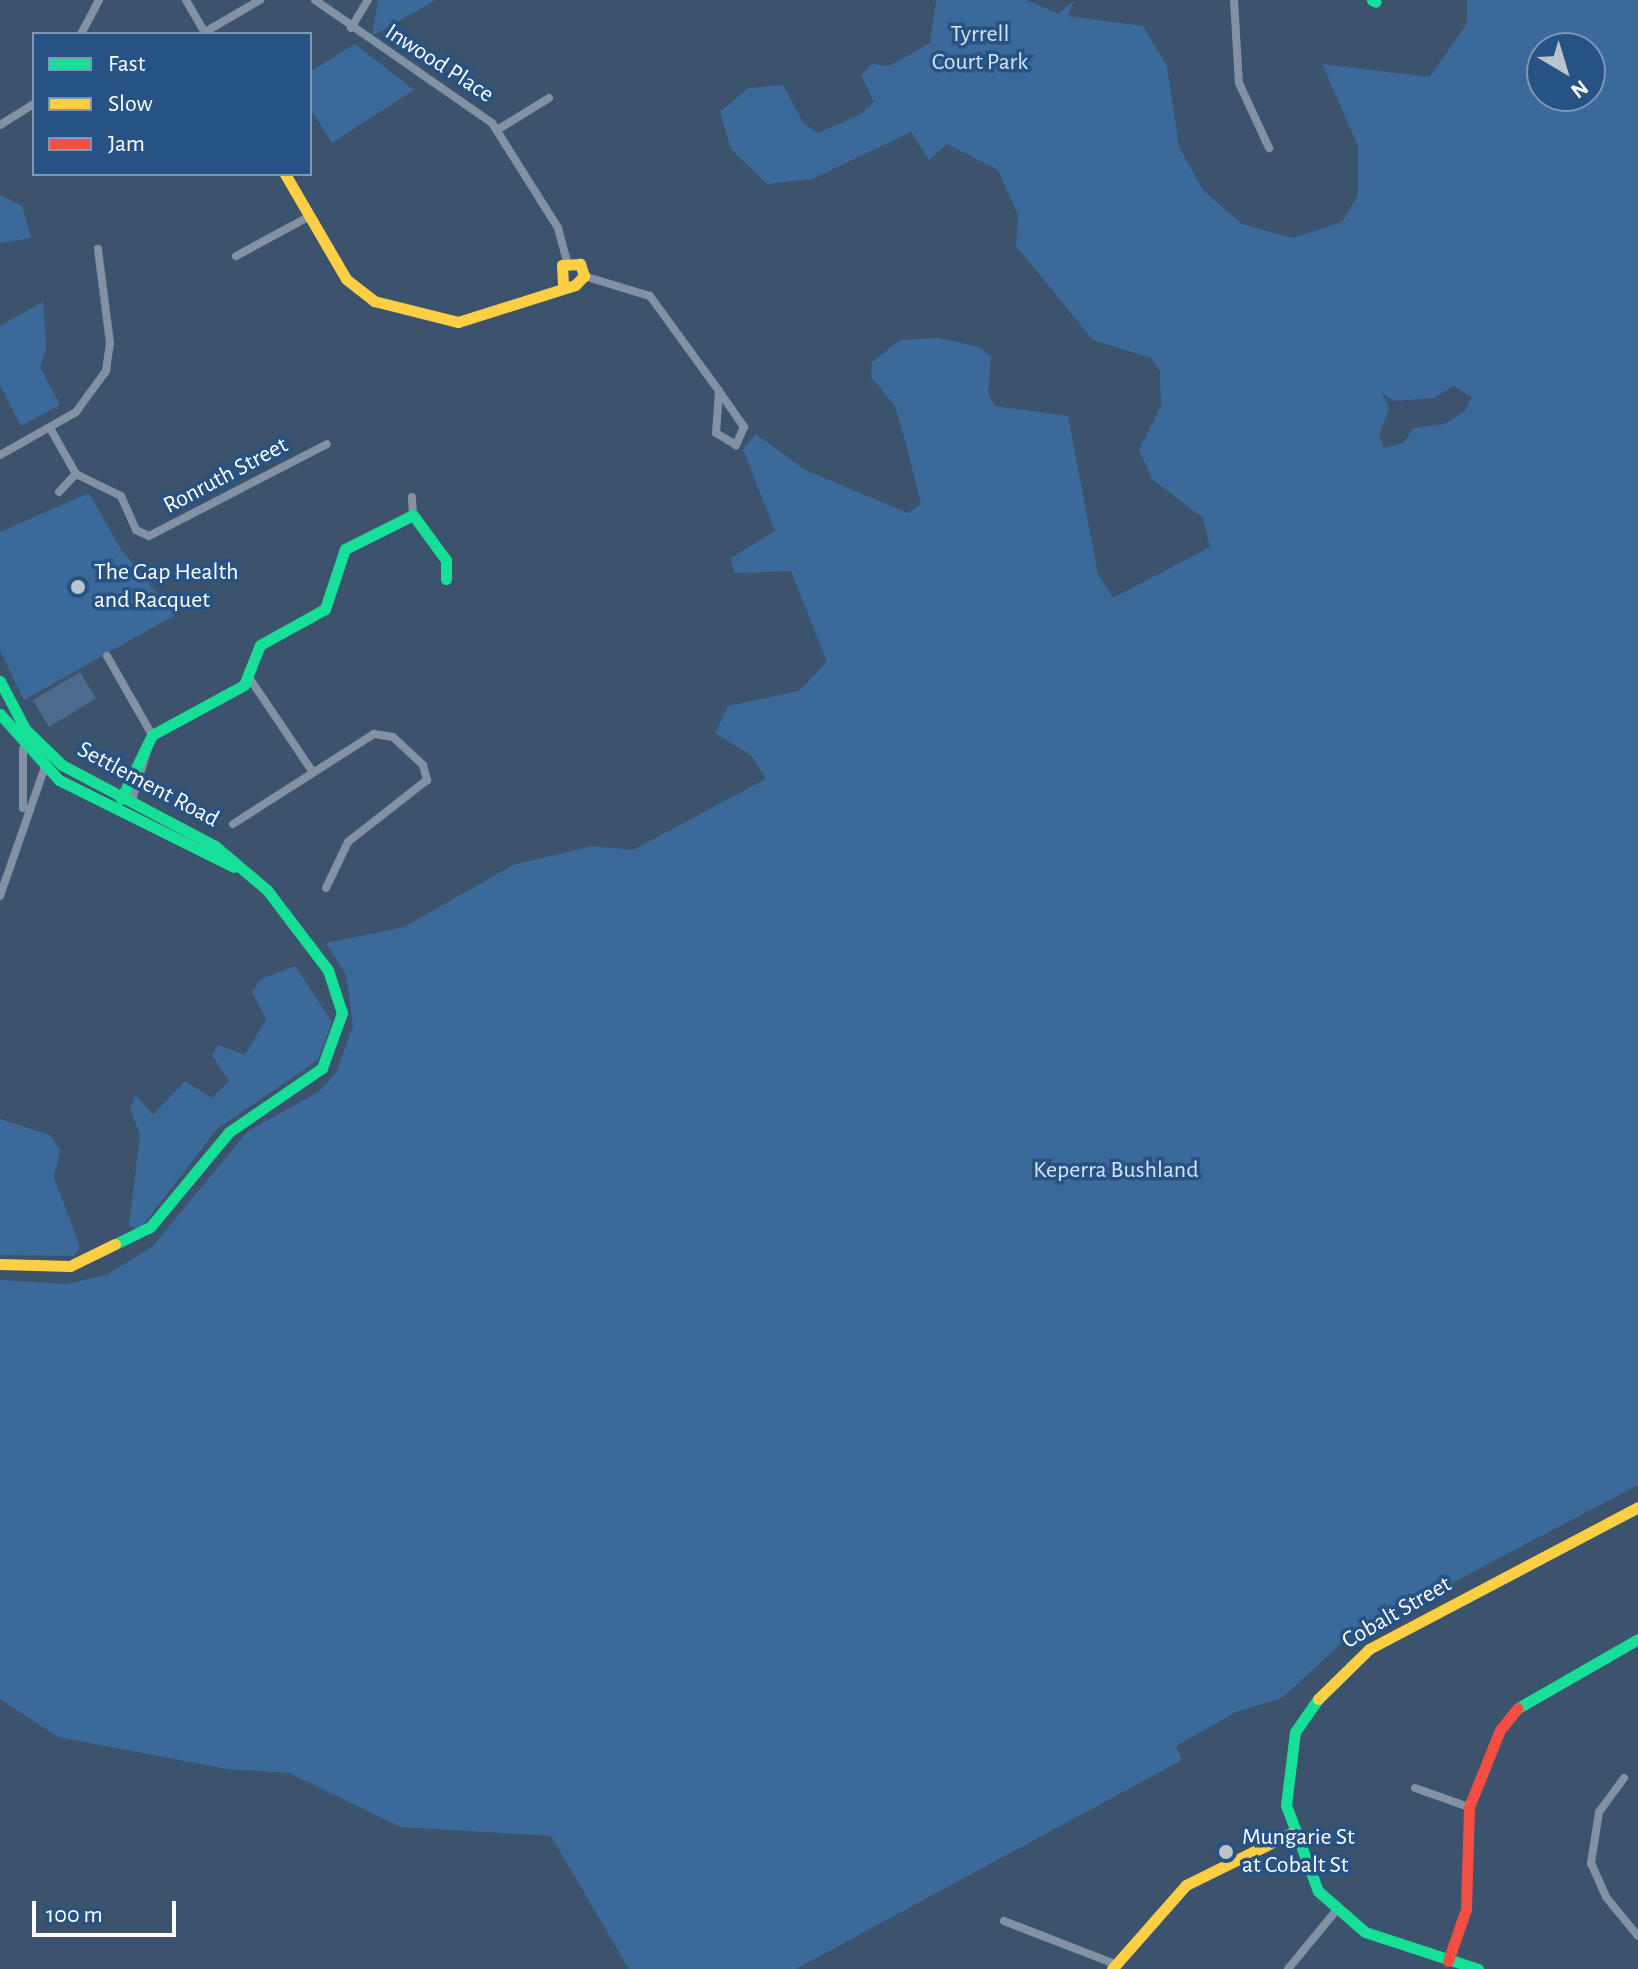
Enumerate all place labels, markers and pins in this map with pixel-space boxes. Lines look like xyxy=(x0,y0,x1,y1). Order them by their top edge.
place label: The Gap Health and Racquet xyxy=(94,559,239,615)
marker: The Gap Health and Racquet xyxy=(69,578,87,596)
place label: Mungarie St at Cobalt St xyxy=(1242,1824,1355,1880)
marker: Mungarie St at Cobalt St xyxy=(1217,1843,1235,1861)

